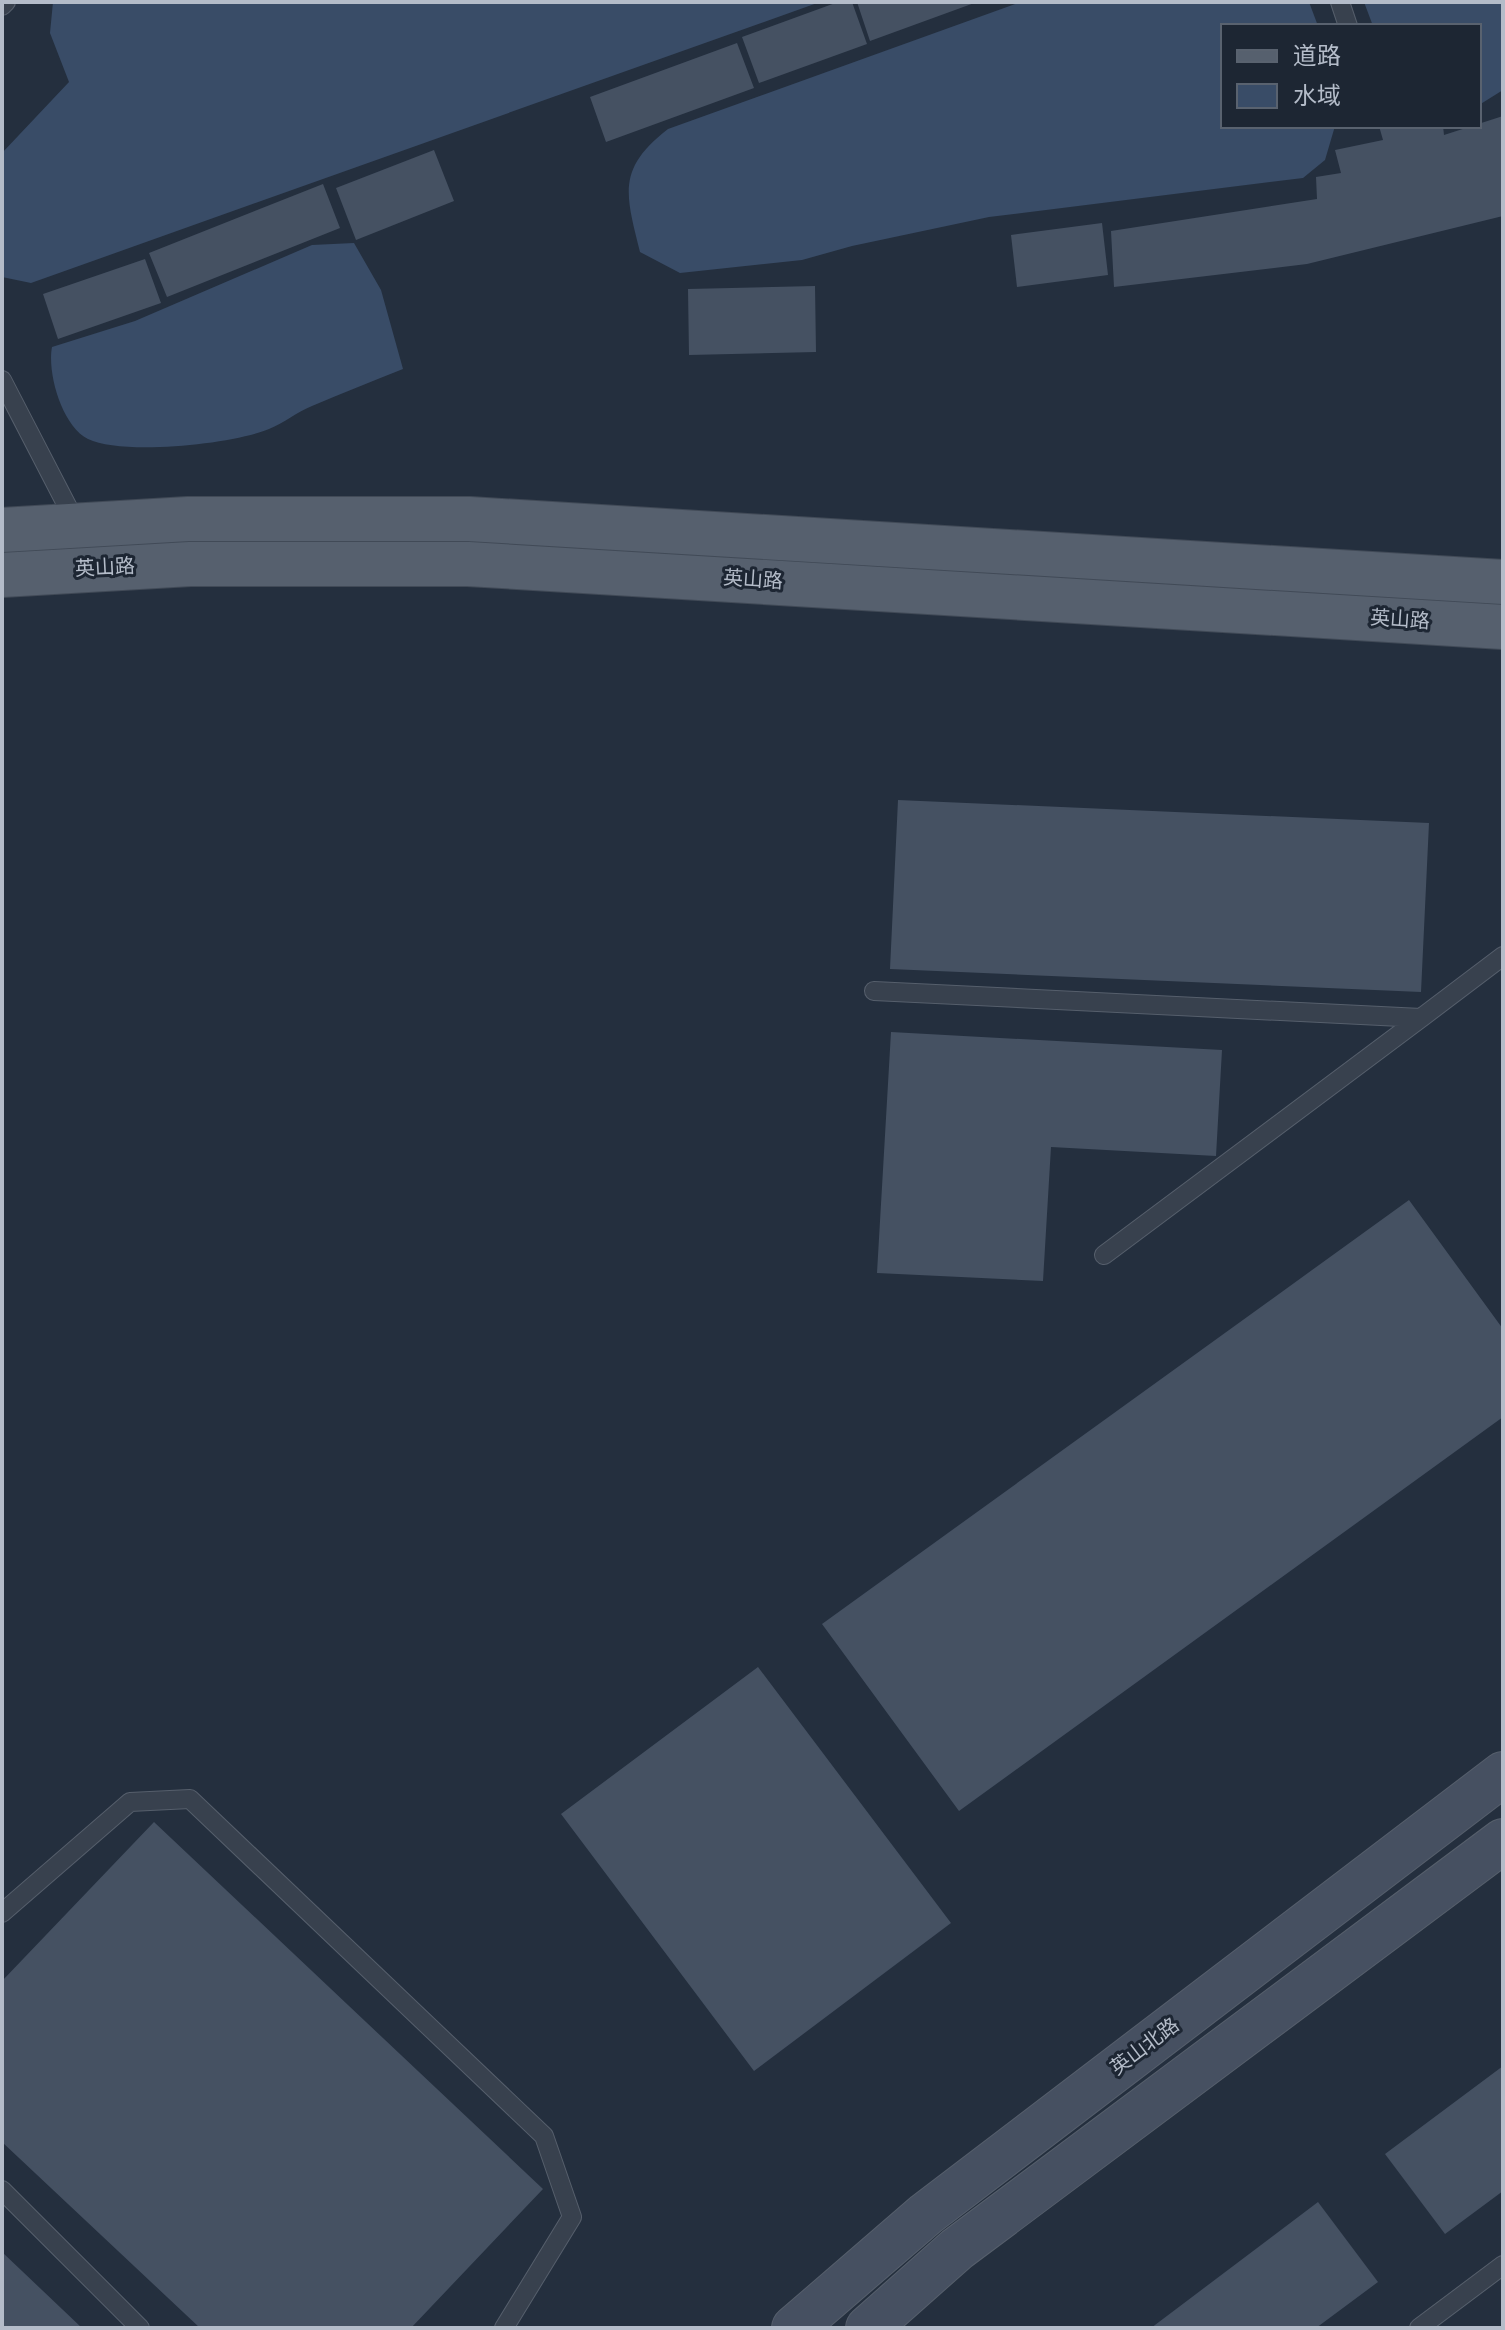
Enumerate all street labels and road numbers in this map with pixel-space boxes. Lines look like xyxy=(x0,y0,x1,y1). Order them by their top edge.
street label: 英山路 xyxy=(74,552,136,584)
street label: 英山路 xyxy=(722,564,784,596)
street label: 英山路 xyxy=(1369,604,1431,636)
street label: 英山北路 xyxy=(1105,2012,1185,2082)

